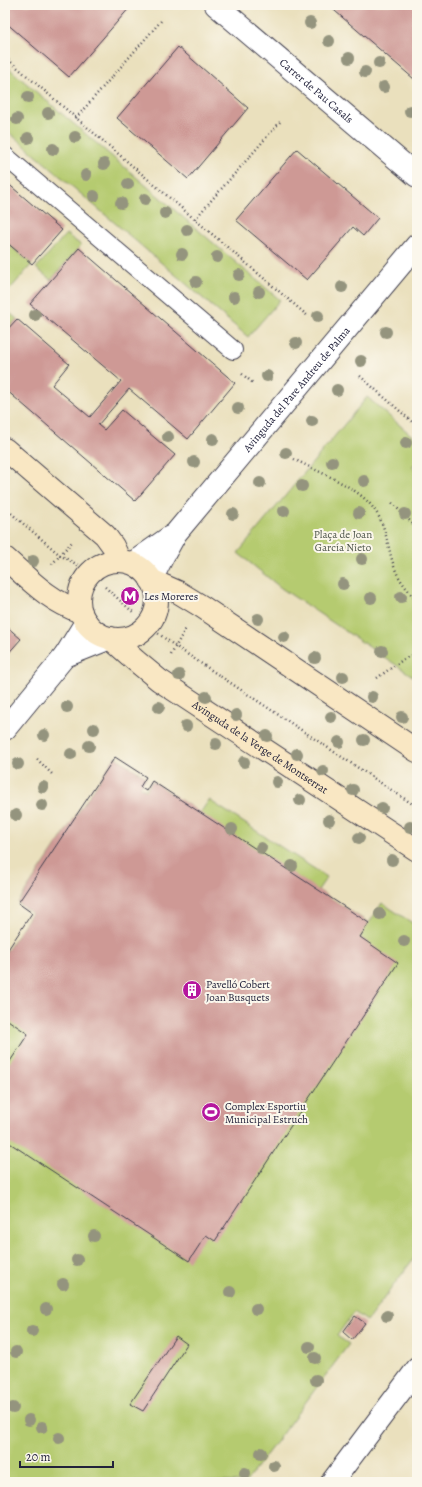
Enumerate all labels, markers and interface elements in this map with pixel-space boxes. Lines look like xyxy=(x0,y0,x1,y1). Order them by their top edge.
street label: Carrer de Pau Casals xyxy=(276,55,356,127)
street label: Avinguda del Pare Andreu de Palma xyxy=(239,323,354,456)
park label: Plaça de Joan García Nieto xyxy=(314,527,372,555)
metro station icon: Les Moreres xyxy=(119,585,141,607)
place label: Les Moreres xyxy=(144,589,198,604)
street label: Avinguda de la Verge de Montserrat xyxy=(189,697,331,798)
place label: Pavelló Cobert Joan Busquets xyxy=(206,977,270,1005)
building icon: Pavelló Cobert Joan Busquets xyxy=(181,979,203,1001)
place label: Complex Esportiu Municipal Estruch xyxy=(225,1099,308,1127)
sports icon: Complex Esportiu Municipal Estruch xyxy=(200,1101,222,1123)
scale bar xyxy=(20,1443,113,1469)
text: 20 m xyxy=(26,1449,50,1465)

